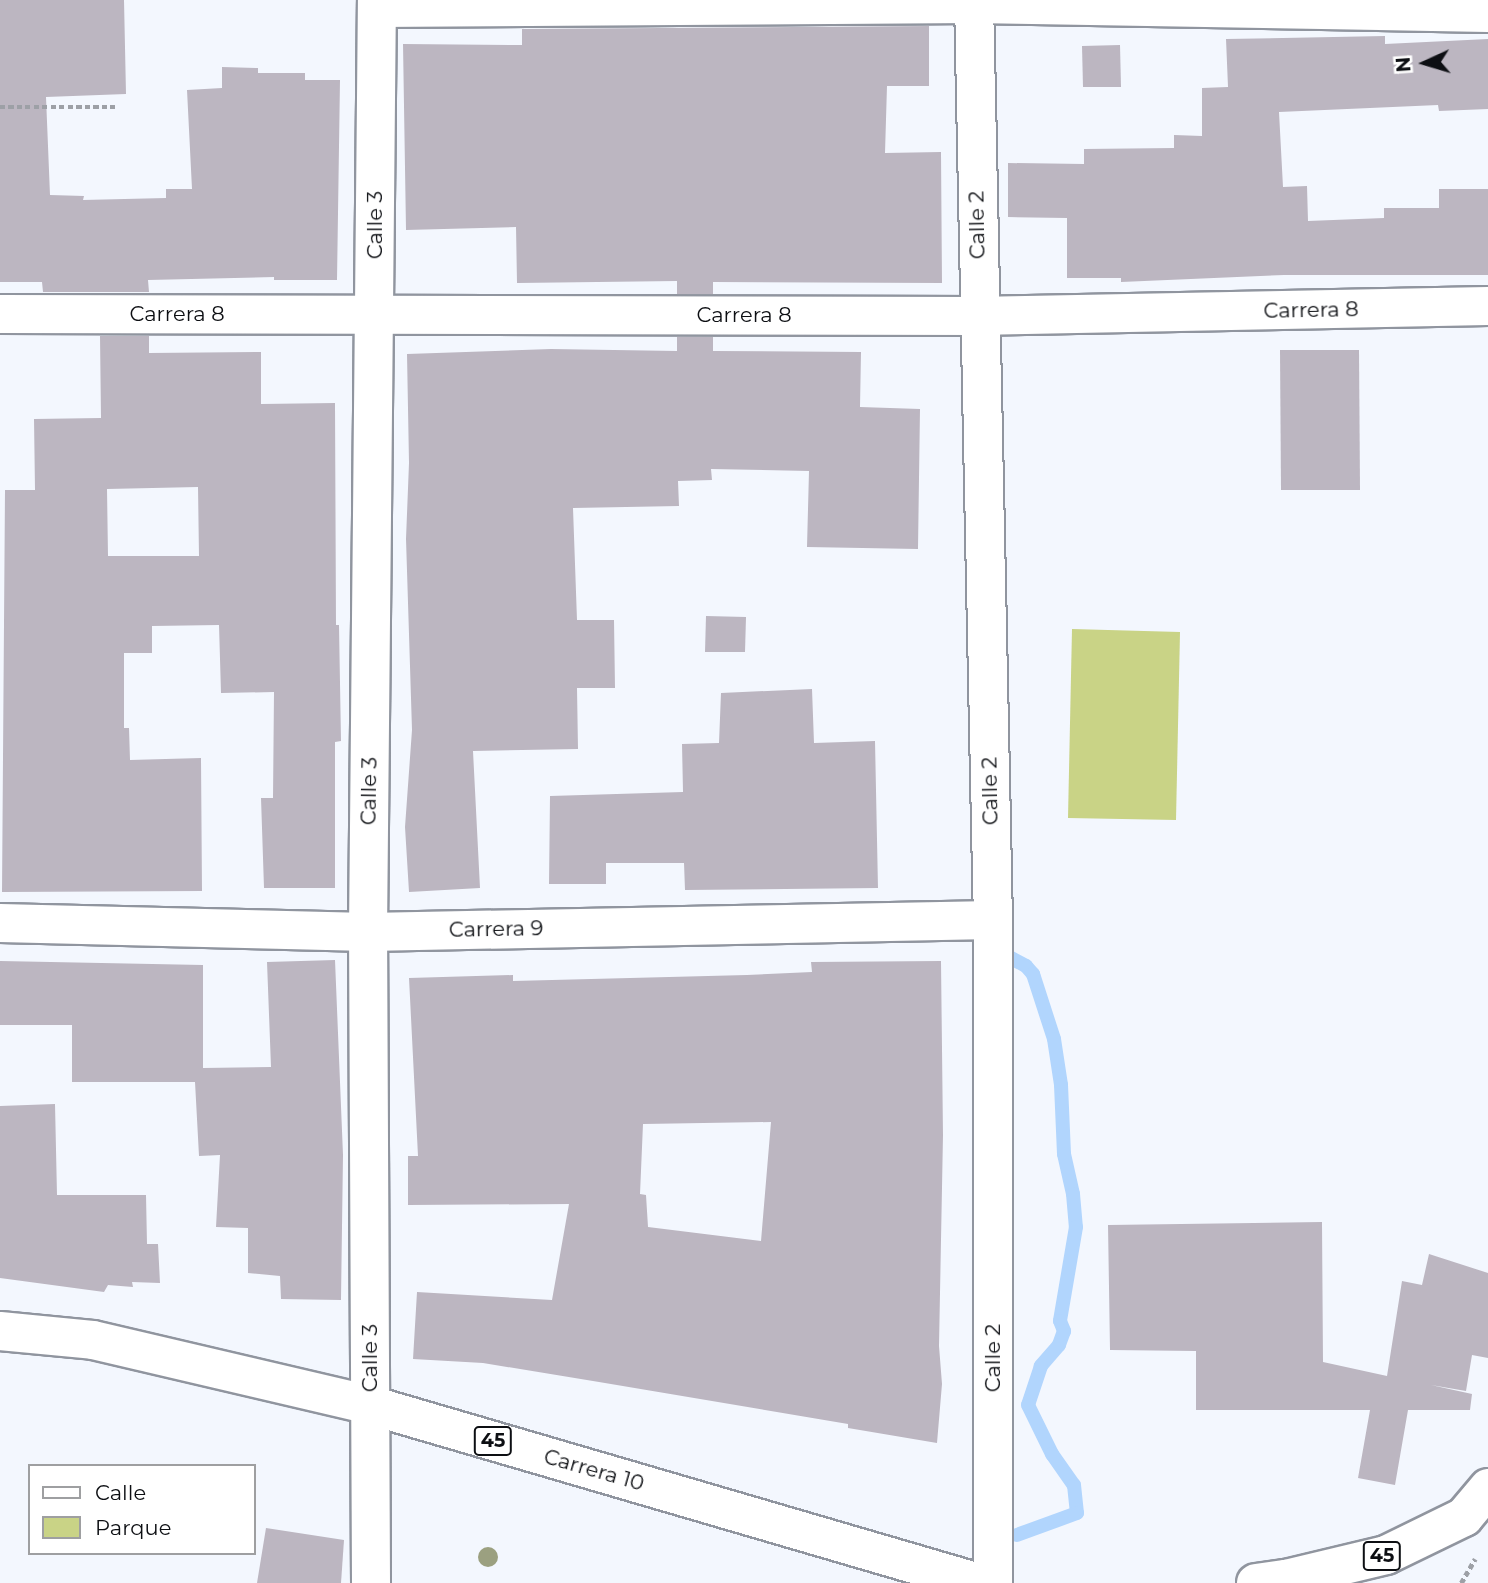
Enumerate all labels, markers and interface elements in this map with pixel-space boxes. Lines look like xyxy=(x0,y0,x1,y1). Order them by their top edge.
north arrow xyxy=(1390,28,1460,98)
text: N xyxy=(1392,56,1416,73)
street label: Calle 3 xyxy=(362,191,388,259)
street label: Calle 2 xyxy=(964,191,990,259)
street label: Carrera 8 xyxy=(1263,297,1359,323)
street label: Carrera 8 xyxy=(129,301,225,327)
street label: Carrera 8 xyxy=(696,302,792,328)
street label: Calle 3 xyxy=(356,757,382,825)
street label: Calle 2 xyxy=(977,757,1003,825)
street label: Carrera 9 xyxy=(449,916,543,942)
street label: Calle 3 xyxy=(357,1324,383,1392)
street label: Calle 2 xyxy=(980,1324,1006,1392)
road number: 45 xyxy=(474,1426,512,1456)
street label: Carrera 10 xyxy=(541,1444,647,1496)
legend xyxy=(28,1464,256,1555)
text: Calle xyxy=(95,1480,146,1505)
text: Parque xyxy=(95,1515,171,1540)
road number: 45 xyxy=(1363,1540,1401,1572)

